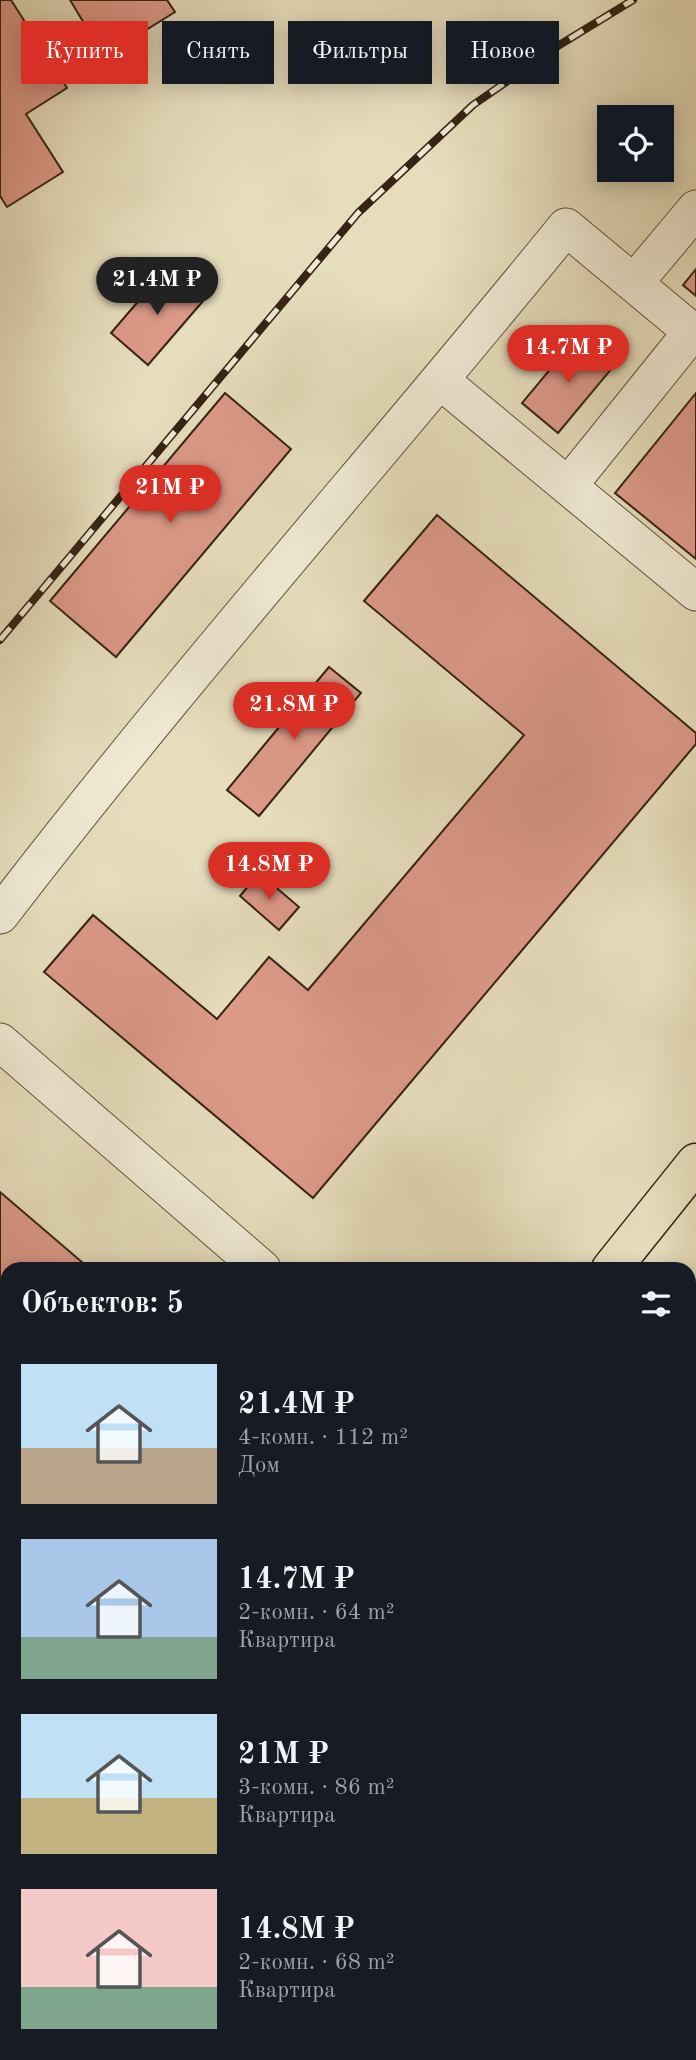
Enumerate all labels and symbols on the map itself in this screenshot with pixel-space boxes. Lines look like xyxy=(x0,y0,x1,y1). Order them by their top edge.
pin: 21.4M ₽ xyxy=(92,258,222,317)
pin: 14.7M ₽ xyxy=(503,326,633,385)
pin: 21M ₽ xyxy=(121,466,219,525)
pin: 21.8M ₽ xyxy=(229,682,359,742)
pin: 14.8M ₽ xyxy=(204,842,334,902)

